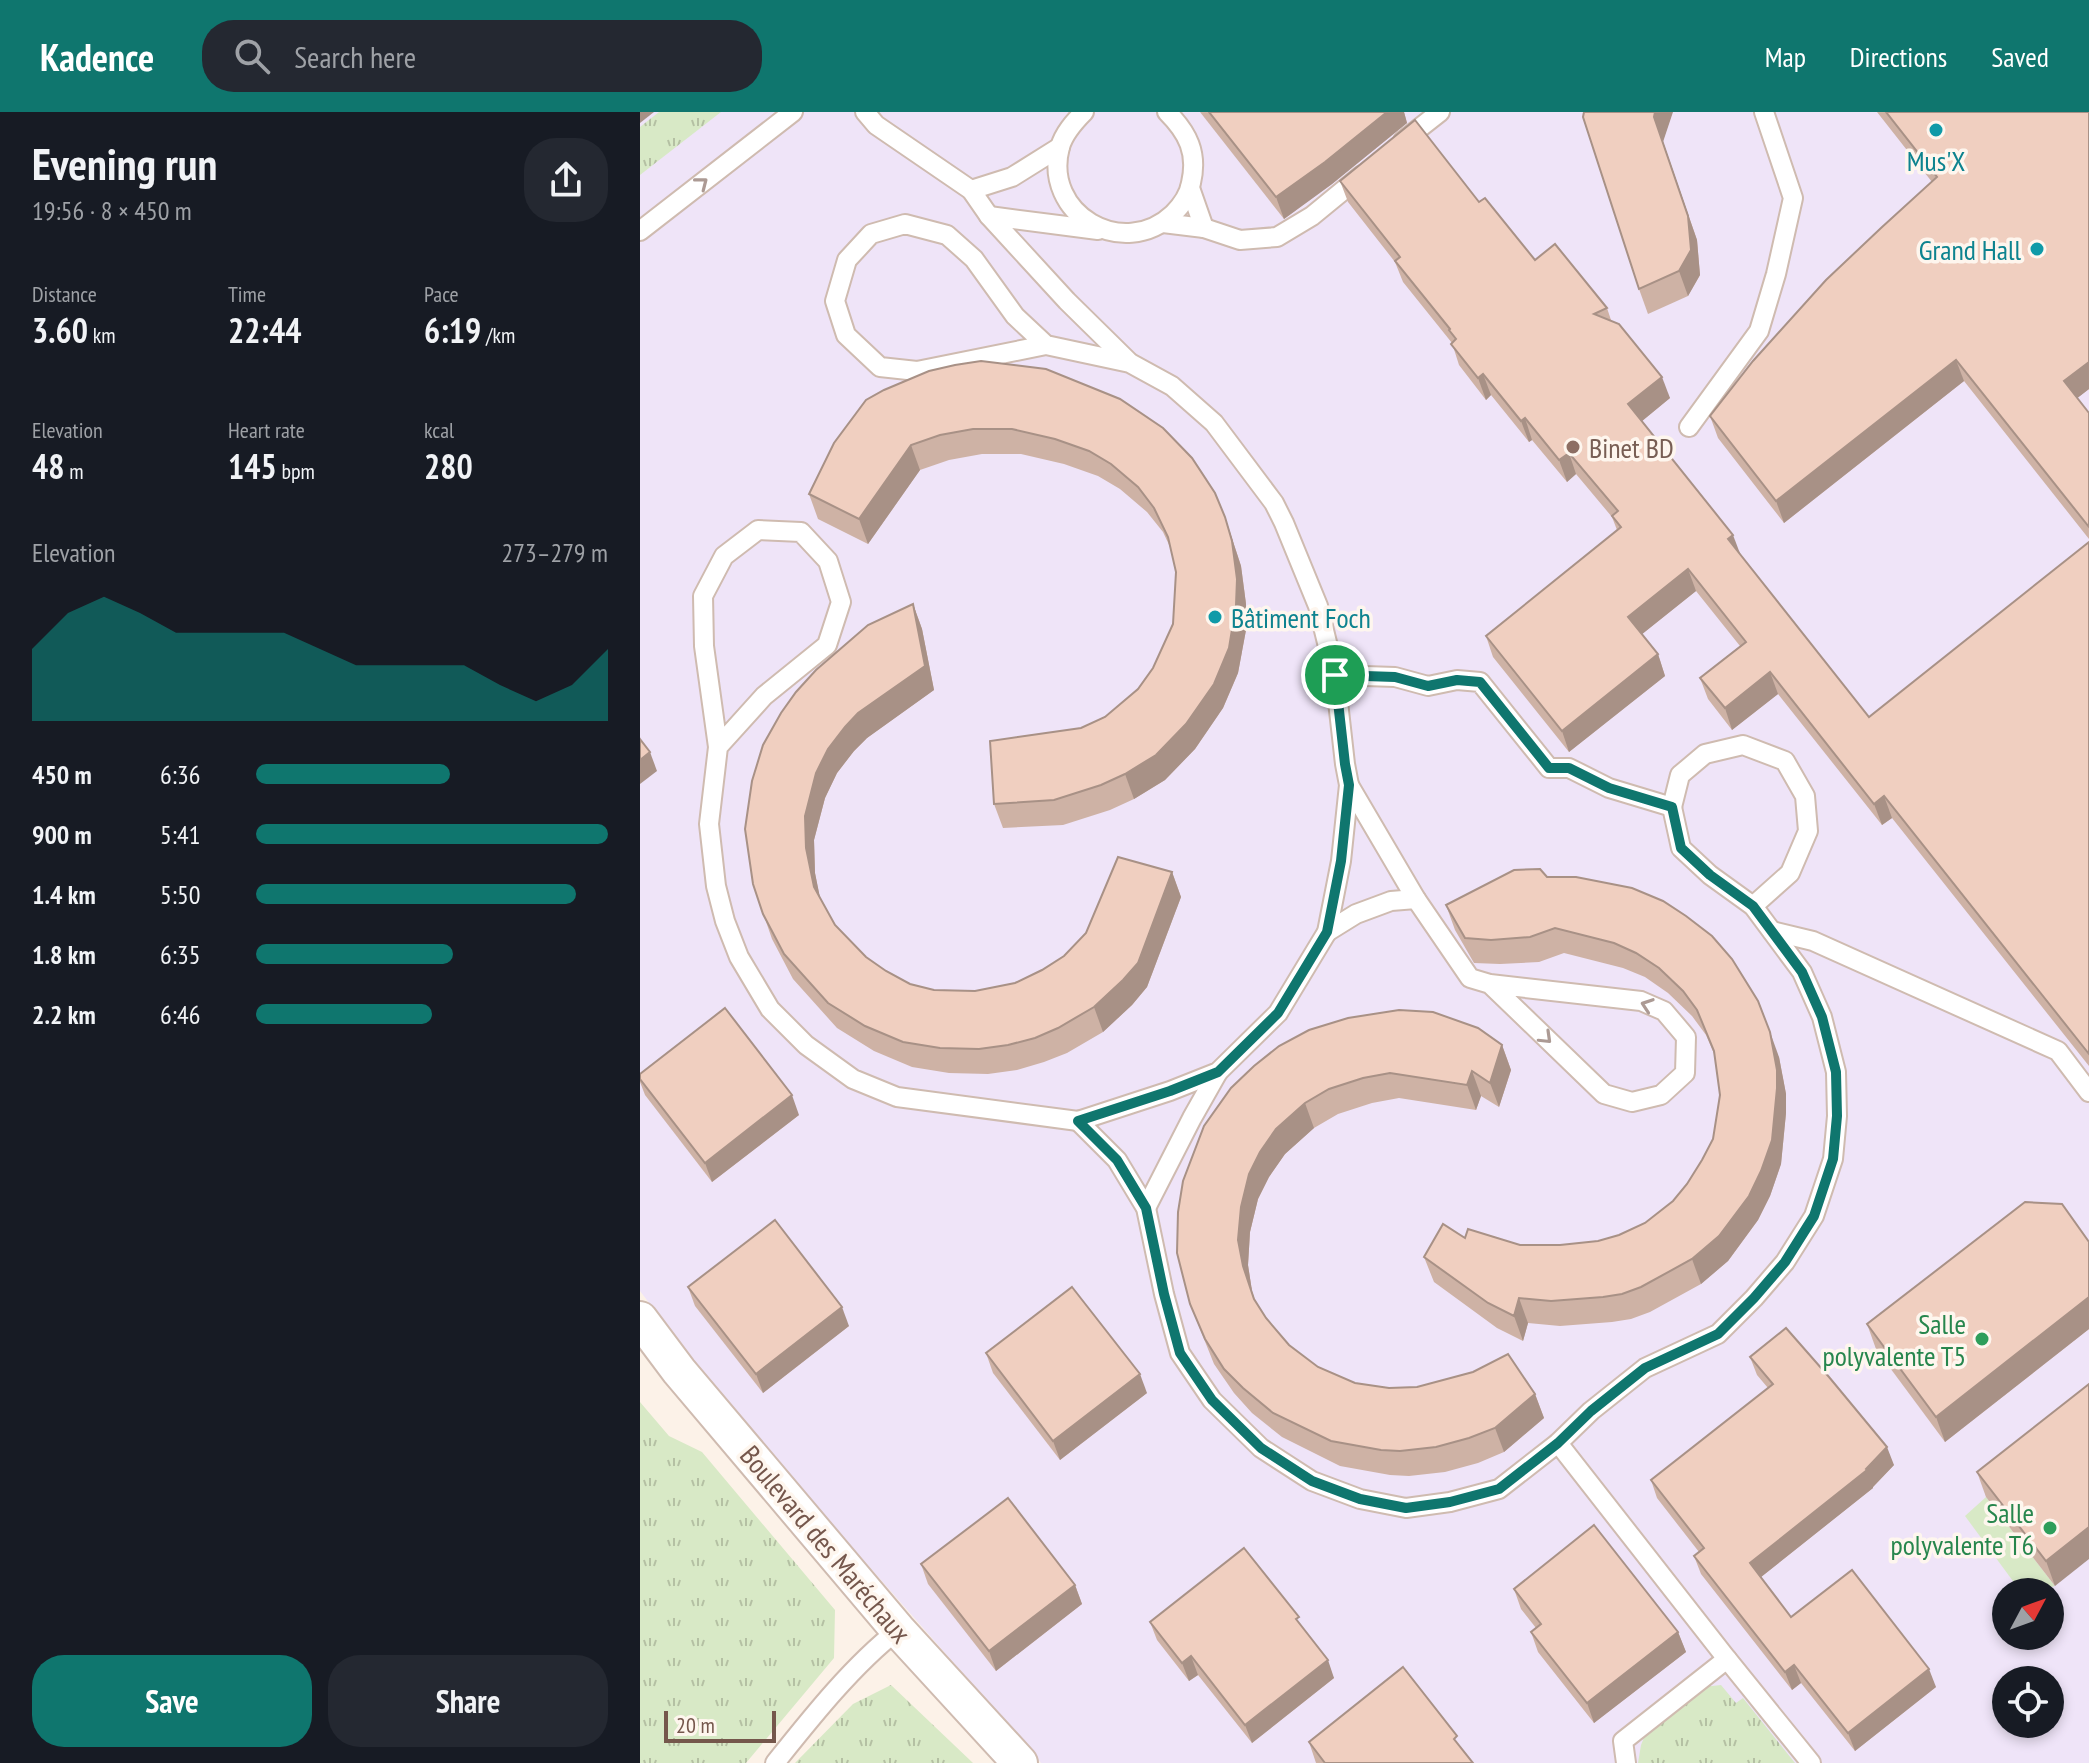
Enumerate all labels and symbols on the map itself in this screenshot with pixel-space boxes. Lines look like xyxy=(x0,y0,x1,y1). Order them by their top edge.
marker: Mus'X xyxy=(1927,121,1945,139)
place label: Mus'X xyxy=(1907,142,1965,179)
one-way arrow xyxy=(693,178,707,193)
place label: Grand Hall xyxy=(1919,231,2021,268)
marker: Grand Hall xyxy=(2028,240,2046,258)
place label: Binet BD xyxy=(1589,429,1674,466)
marker: Binet BD xyxy=(1564,438,1582,456)
place label: Bâtiment Foch xyxy=(1231,599,1371,636)
marker: Bâtiment Foch xyxy=(1206,608,1224,626)
pin xyxy=(1301,641,1369,709)
one-way arrow xyxy=(1641,998,1655,1014)
one-way arrow xyxy=(1537,1029,1551,1043)
place label: Salle polyvalente T5 xyxy=(1823,1305,1966,1374)
marker: Salle polyvalente T5 xyxy=(1973,1330,1991,1348)
street label: Boulevard des Maréchaux xyxy=(732,1437,920,1651)
place label: Salle polyvalente T6 xyxy=(1891,1494,2034,1563)
marker: Salle polyvalente T6 xyxy=(2041,1519,2059,1537)
north arrow xyxy=(1992,1578,2064,1650)
scale bar xyxy=(664,1707,776,1743)

